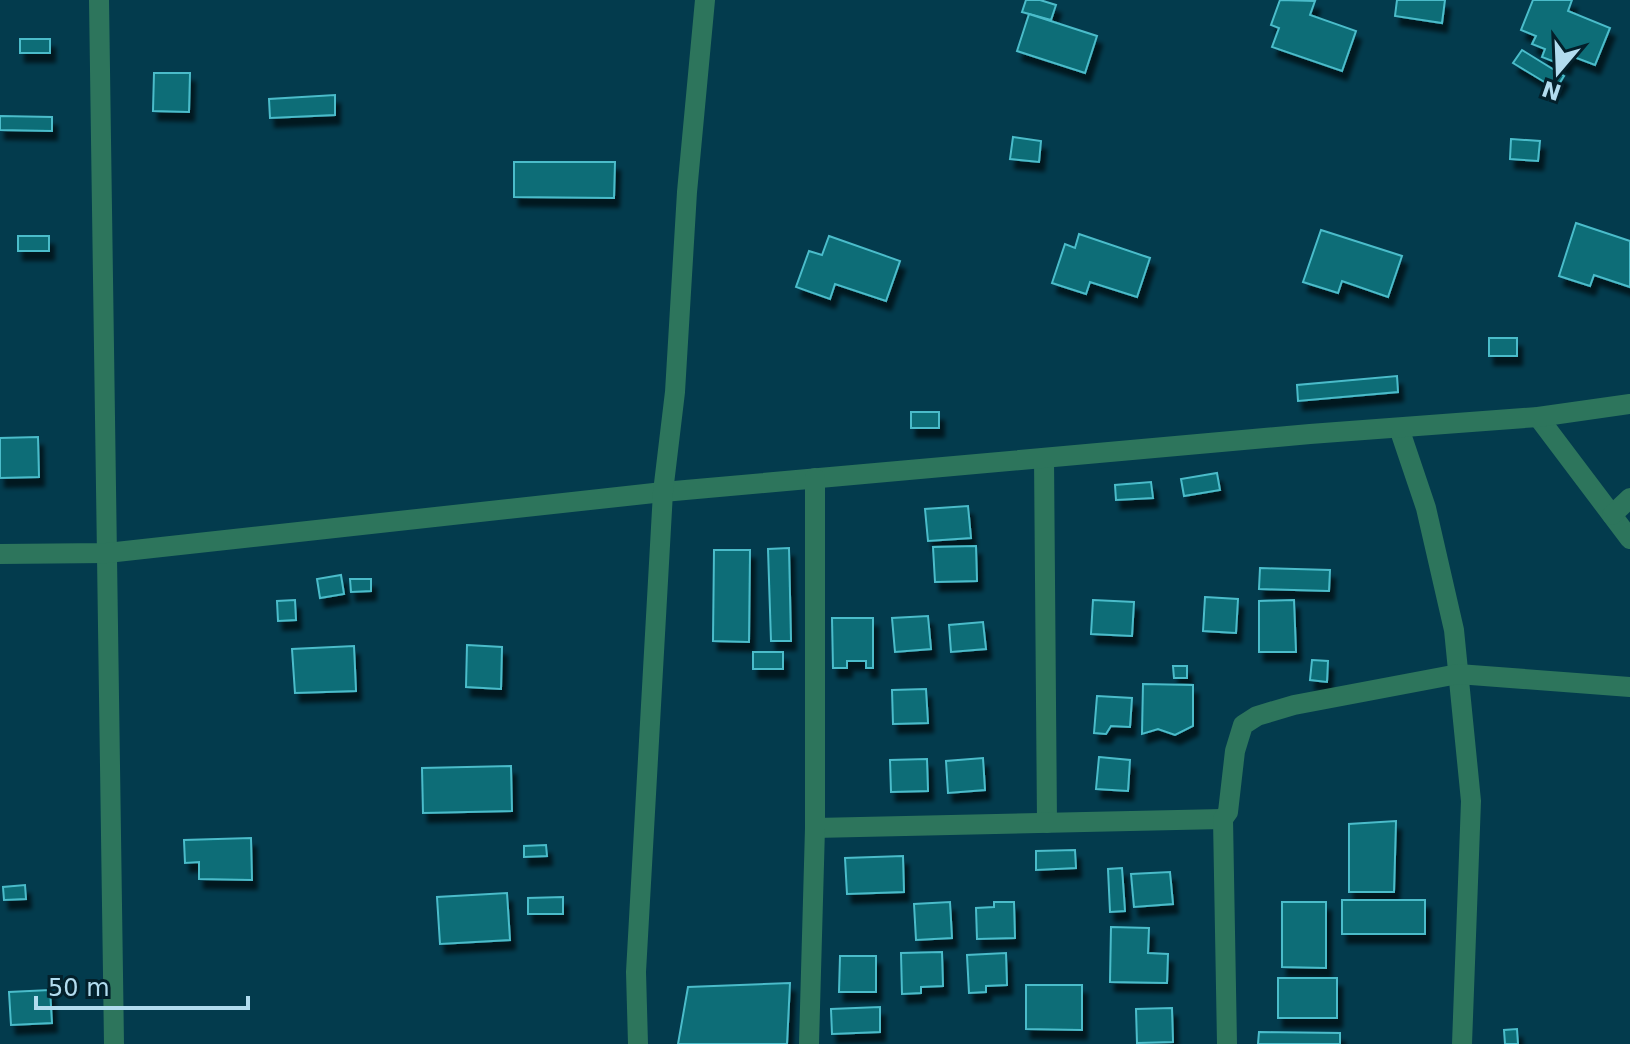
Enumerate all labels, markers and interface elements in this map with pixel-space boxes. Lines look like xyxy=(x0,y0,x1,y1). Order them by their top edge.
north arrow xyxy=(1518,32,1598,112)
text: N xyxy=(1539,76,1564,105)
scale bar xyxy=(36,960,248,1010)
text: 50 m xyxy=(48,974,110,1002)

